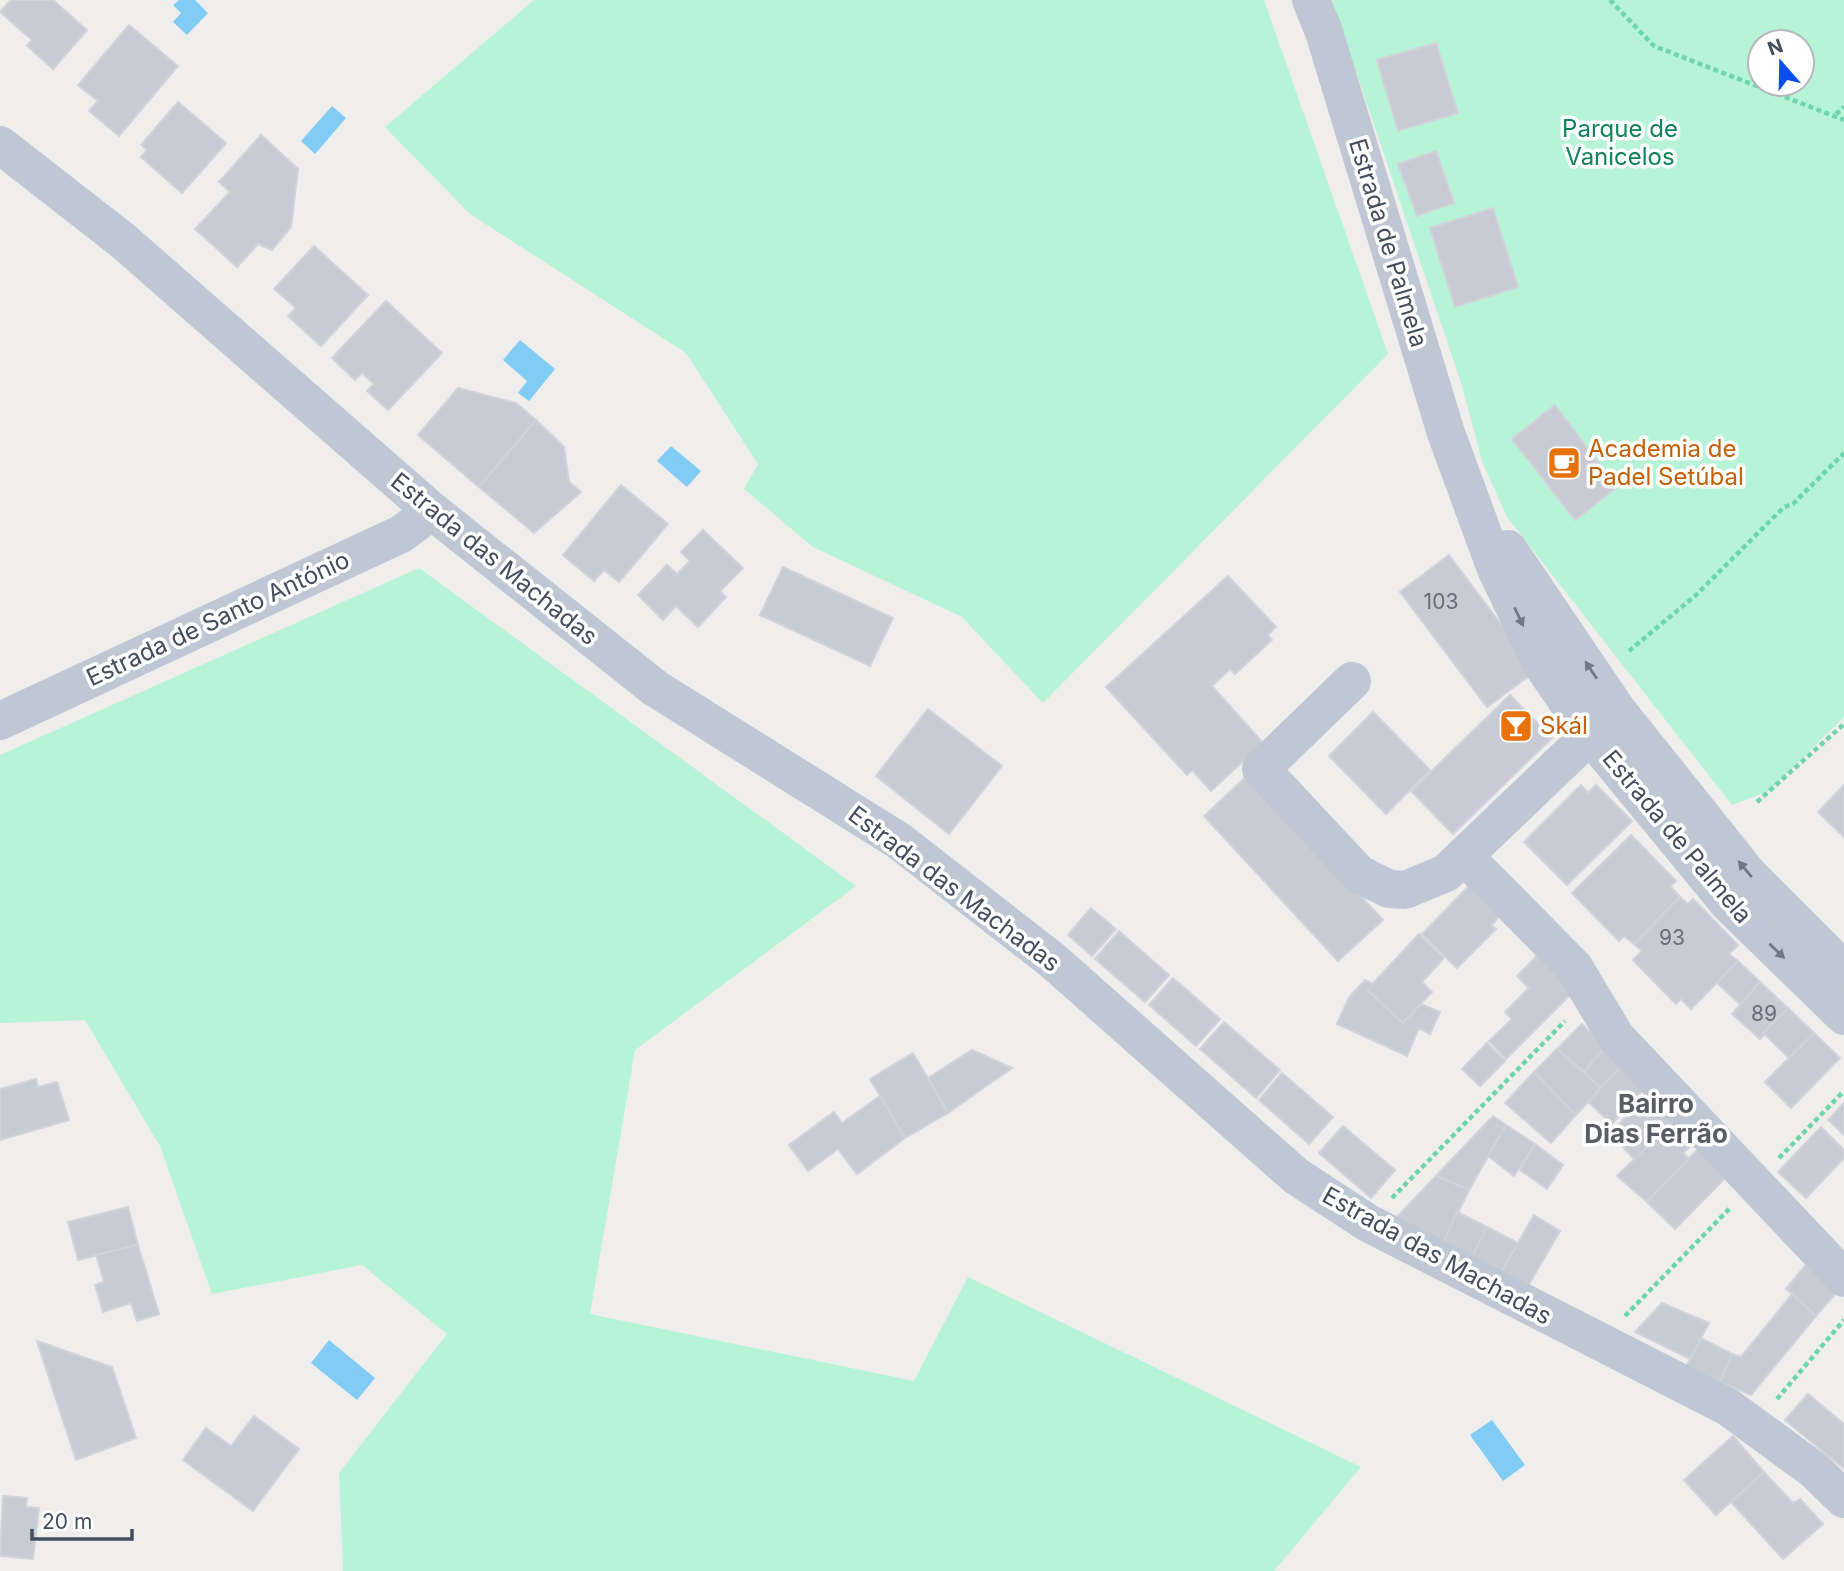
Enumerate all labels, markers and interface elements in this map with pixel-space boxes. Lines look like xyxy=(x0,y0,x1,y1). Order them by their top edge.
north arrow xyxy=(1746,28,1816,98)
text: N xyxy=(1765,34,1786,61)
park label: Parque de Vanicelos xyxy=(1562,114,1678,171)
street label: Estrada de Palmela xyxy=(1343,135,1434,351)
place label: Academia de Padel Setúbal xyxy=(1588,434,1744,491)
cafe icon: Academia de Padel Setúbal xyxy=(1545,444,1583,482)
street label: Estrada das Machadas xyxy=(385,466,603,651)
street label: Estrada de Santo António xyxy=(82,545,354,692)
house number: 103 xyxy=(1424,589,1458,614)
one-way arrow xyxy=(1514,607,1525,627)
one-way arrow xyxy=(1584,661,1598,679)
bar icon: Skál xyxy=(1497,707,1535,745)
place label: Skál xyxy=(1540,711,1588,740)
street label: Estrada de Palmela xyxy=(1597,744,1758,929)
street label: Estrada das Machadas xyxy=(843,800,1066,978)
one-way arrow xyxy=(1737,861,1752,879)
house number: 93 xyxy=(1659,925,1685,950)
one-way arrow xyxy=(1768,942,1785,958)
house number: 89 xyxy=(1751,1001,1777,1026)
district label: Bairro Dias Ferrão xyxy=(1584,1088,1728,1149)
street label: Estrada das Machadas xyxy=(1318,1180,1557,1331)
scale bar xyxy=(32,1498,131,1542)
text: 20 m xyxy=(42,1509,92,1534)

